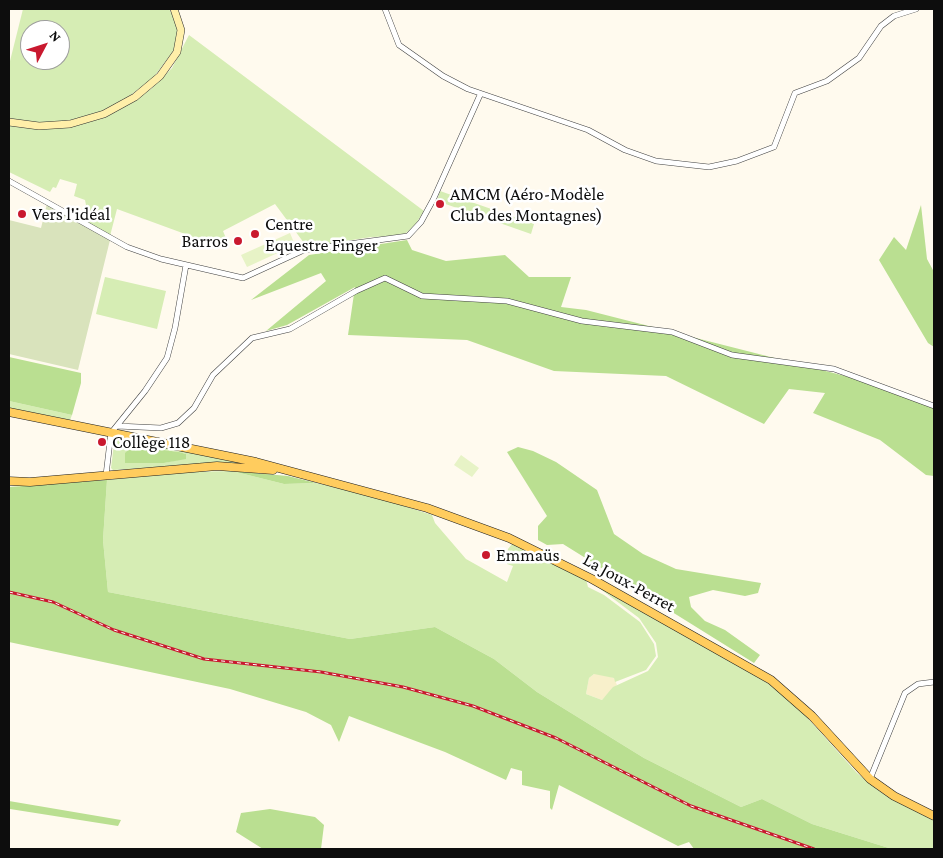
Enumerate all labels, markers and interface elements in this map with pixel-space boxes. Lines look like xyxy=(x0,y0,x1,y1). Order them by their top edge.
north arrow xyxy=(20,20,70,70)
text: N xyxy=(47,27,65,45)
place label: AMCM (Aéro-Modèle Club des Montagnes) xyxy=(450,183,604,225)
marker: AMCM (Aéro-Modèle Club des Montagnes) xyxy=(434,198,446,210)
place label: Vers l'idéal xyxy=(32,203,110,225)
marker: Vers l'idéal xyxy=(16,208,28,220)
place label: Centre Equestre Finger xyxy=(265,213,378,255)
marker: Centre Equestre Finger xyxy=(249,228,261,240)
place label: Barros xyxy=(181,230,228,252)
marker: Barros xyxy=(232,235,244,247)
place label: Collège 118 xyxy=(112,431,190,453)
marker: Collège 118 xyxy=(96,436,108,448)
place label: Emmaüs xyxy=(496,544,560,566)
marker: Emmaüs xyxy=(480,549,492,561)
street label: La Joux-Perret xyxy=(579,549,679,617)

